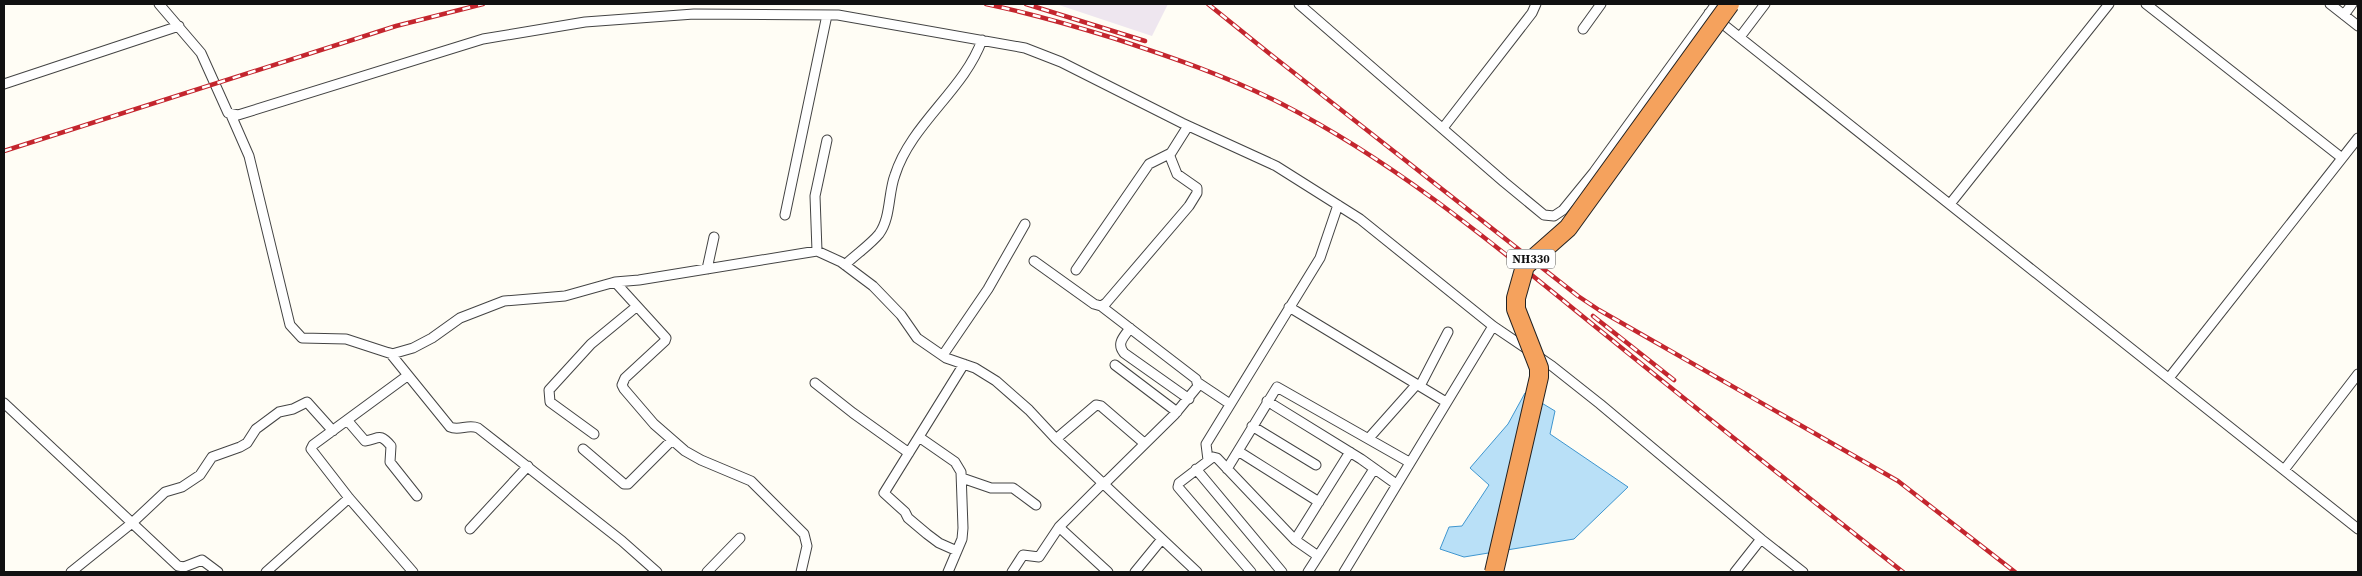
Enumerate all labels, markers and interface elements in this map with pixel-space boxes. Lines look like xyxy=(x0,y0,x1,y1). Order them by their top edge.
road number: NH330 xyxy=(1507,250,1555,268)

